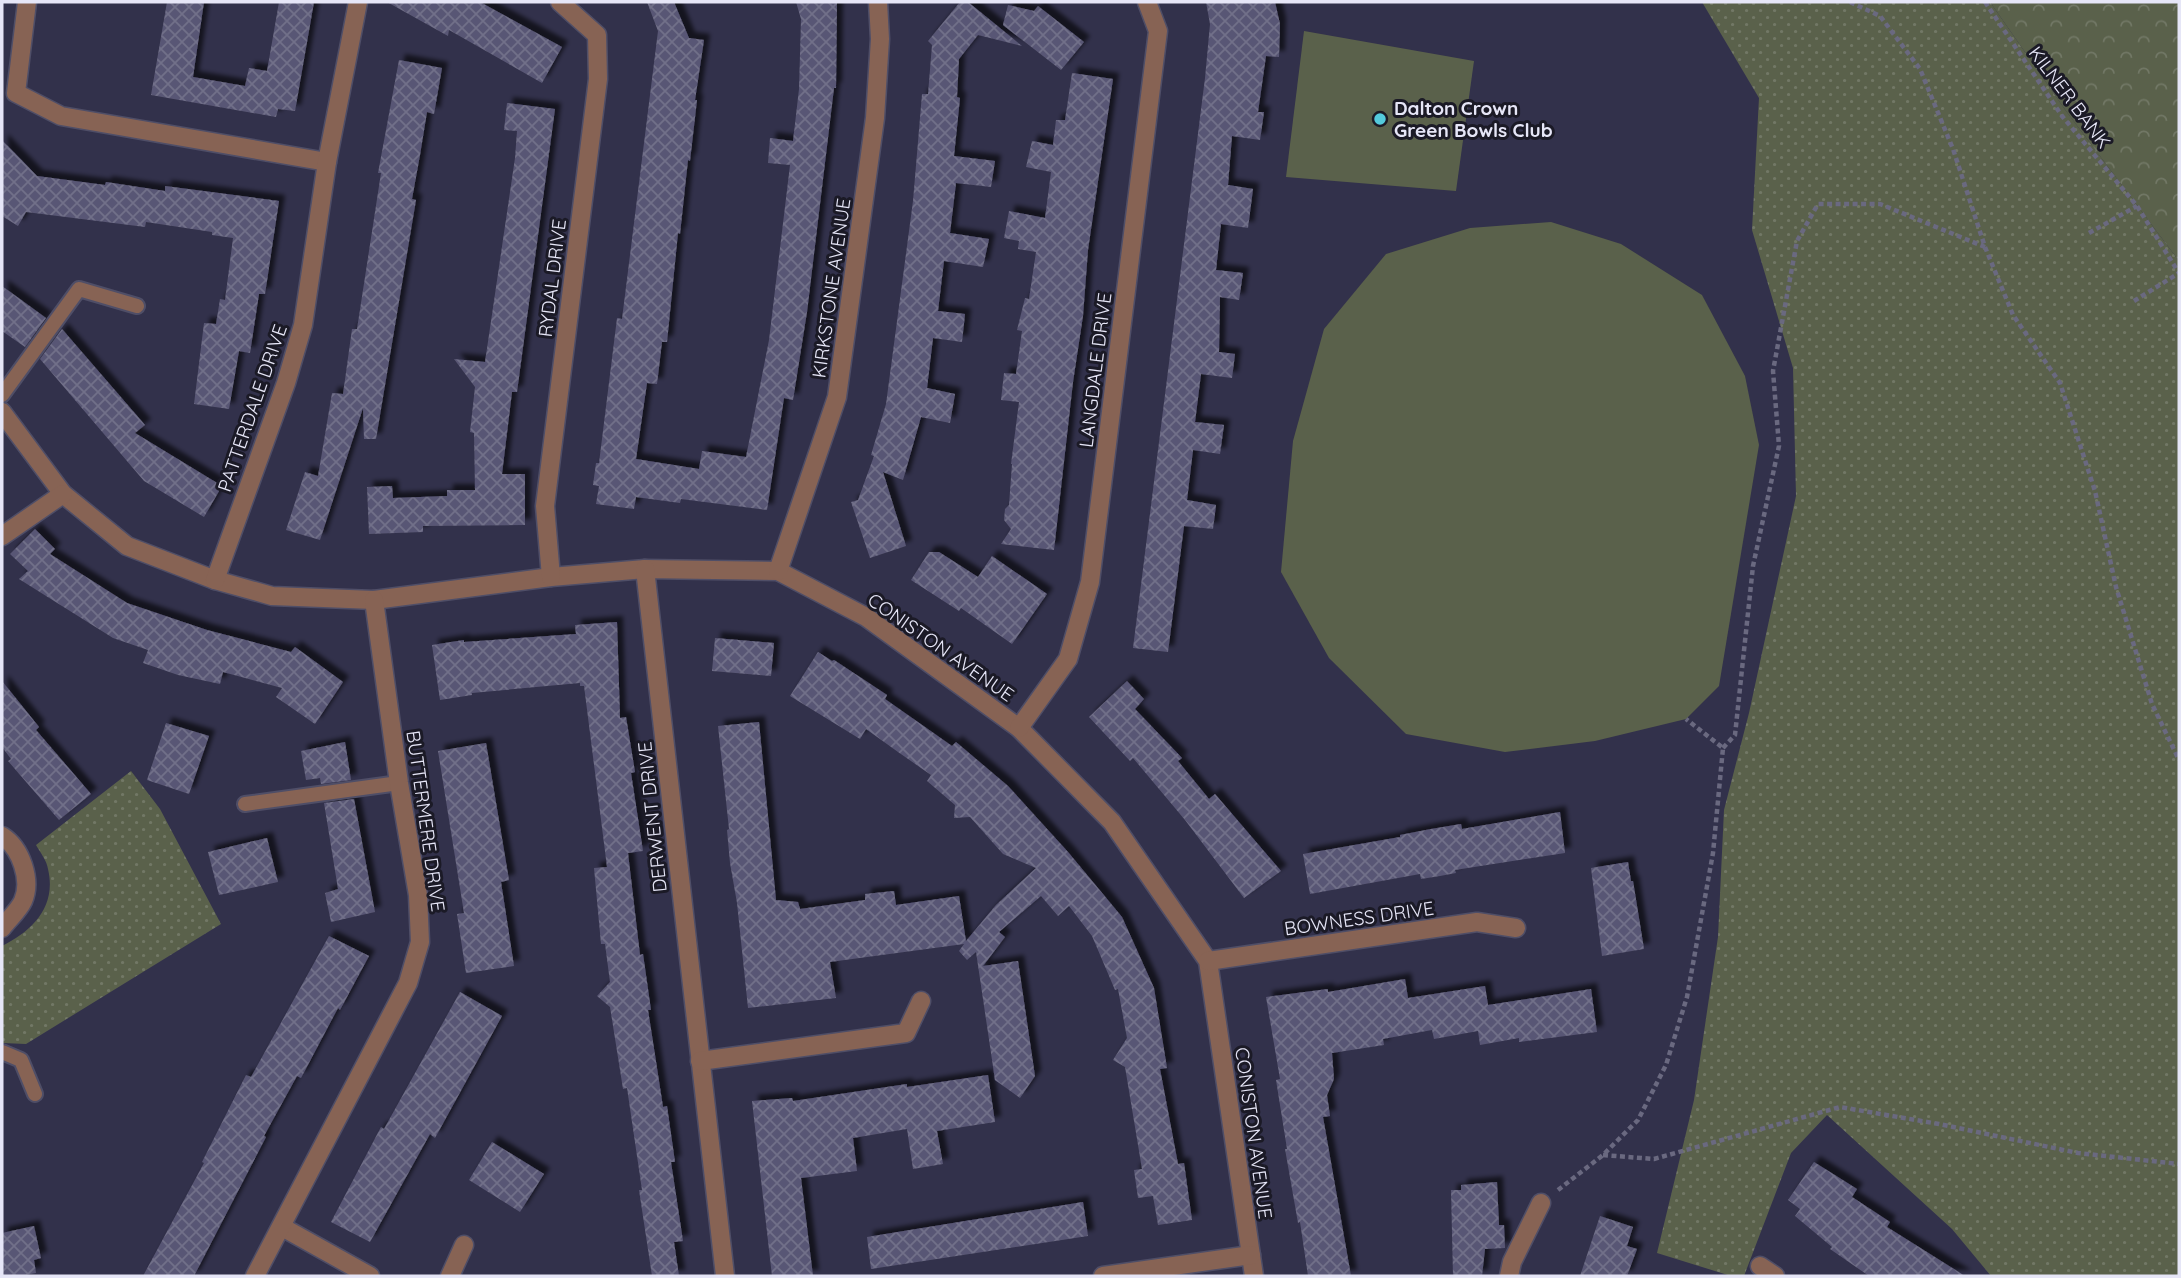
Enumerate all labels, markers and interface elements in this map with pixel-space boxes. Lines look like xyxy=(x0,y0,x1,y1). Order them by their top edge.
street label: KILNER BANK xyxy=(2024,41,2116,153)
place label: Dalton Crown Green Bowls Club xyxy=(1394,96,1553,142)
marker: Dalton Crown Green Bowls Club xyxy=(1372,111,1388,127)
street label: KIRKSTONE AVENUE xyxy=(807,197,855,379)
street label: RYDAL DRIVE xyxy=(533,218,571,338)
street label: LANGDALE DRIVE xyxy=(1074,291,1116,449)
street label: PATTERDALE DRIVE xyxy=(212,321,292,495)
street label: CONISTON AVENUE xyxy=(863,588,1019,706)
street label: BUTTERMERE DRIVE xyxy=(401,729,451,913)
street label: DERWENT DRIVE xyxy=(632,740,672,894)
street label: BOWNESS DRIVE xyxy=(1283,896,1435,940)
street label: CONISTON AVENUE xyxy=(1230,1046,1278,1220)

